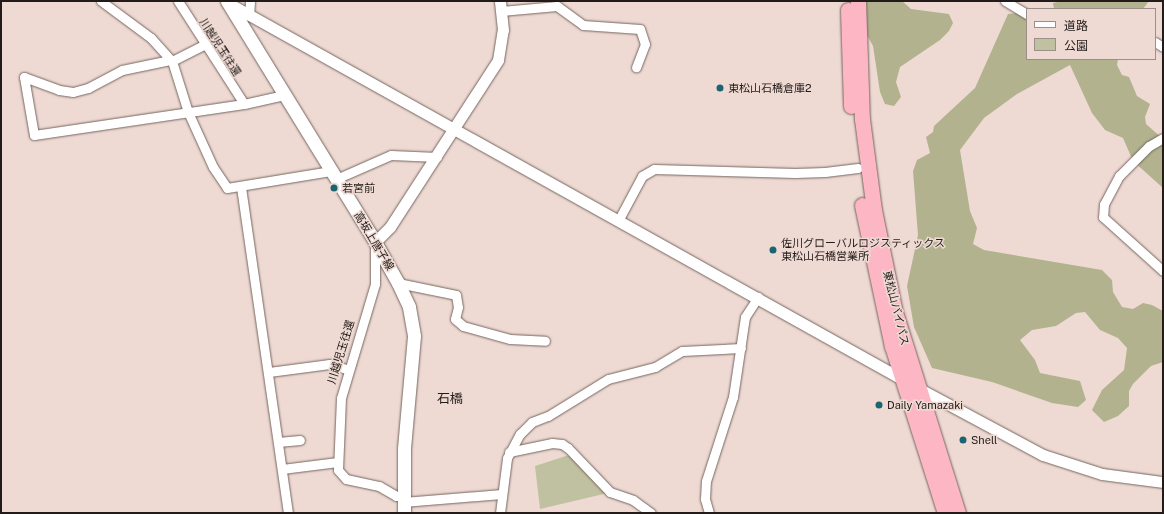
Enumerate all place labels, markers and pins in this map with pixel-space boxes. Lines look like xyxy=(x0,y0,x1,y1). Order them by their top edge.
place label: 東松山石橋倉庫2 xyxy=(728,81,812,95)
marker: 東松山石橋倉庫2 xyxy=(715,83,725,93)
place label: 若宮前 xyxy=(342,181,375,195)
marker: 若宮前 xyxy=(329,183,339,193)
place label: 佐川グローバルロジスティックス 東松山石橋営業所 xyxy=(781,237,946,263)
marker: 佐川グローバルロジスティックス 東松山石橋営業所 xyxy=(768,245,778,255)
place label: Daily Yamazaki xyxy=(887,398,963,412)
marker: Daily Yamazaki xyxy=(874,400,884,410)
place label: Shell xyxy=(971,433,997,447)
marker: Shell xyxy=(958,435,968,445)

